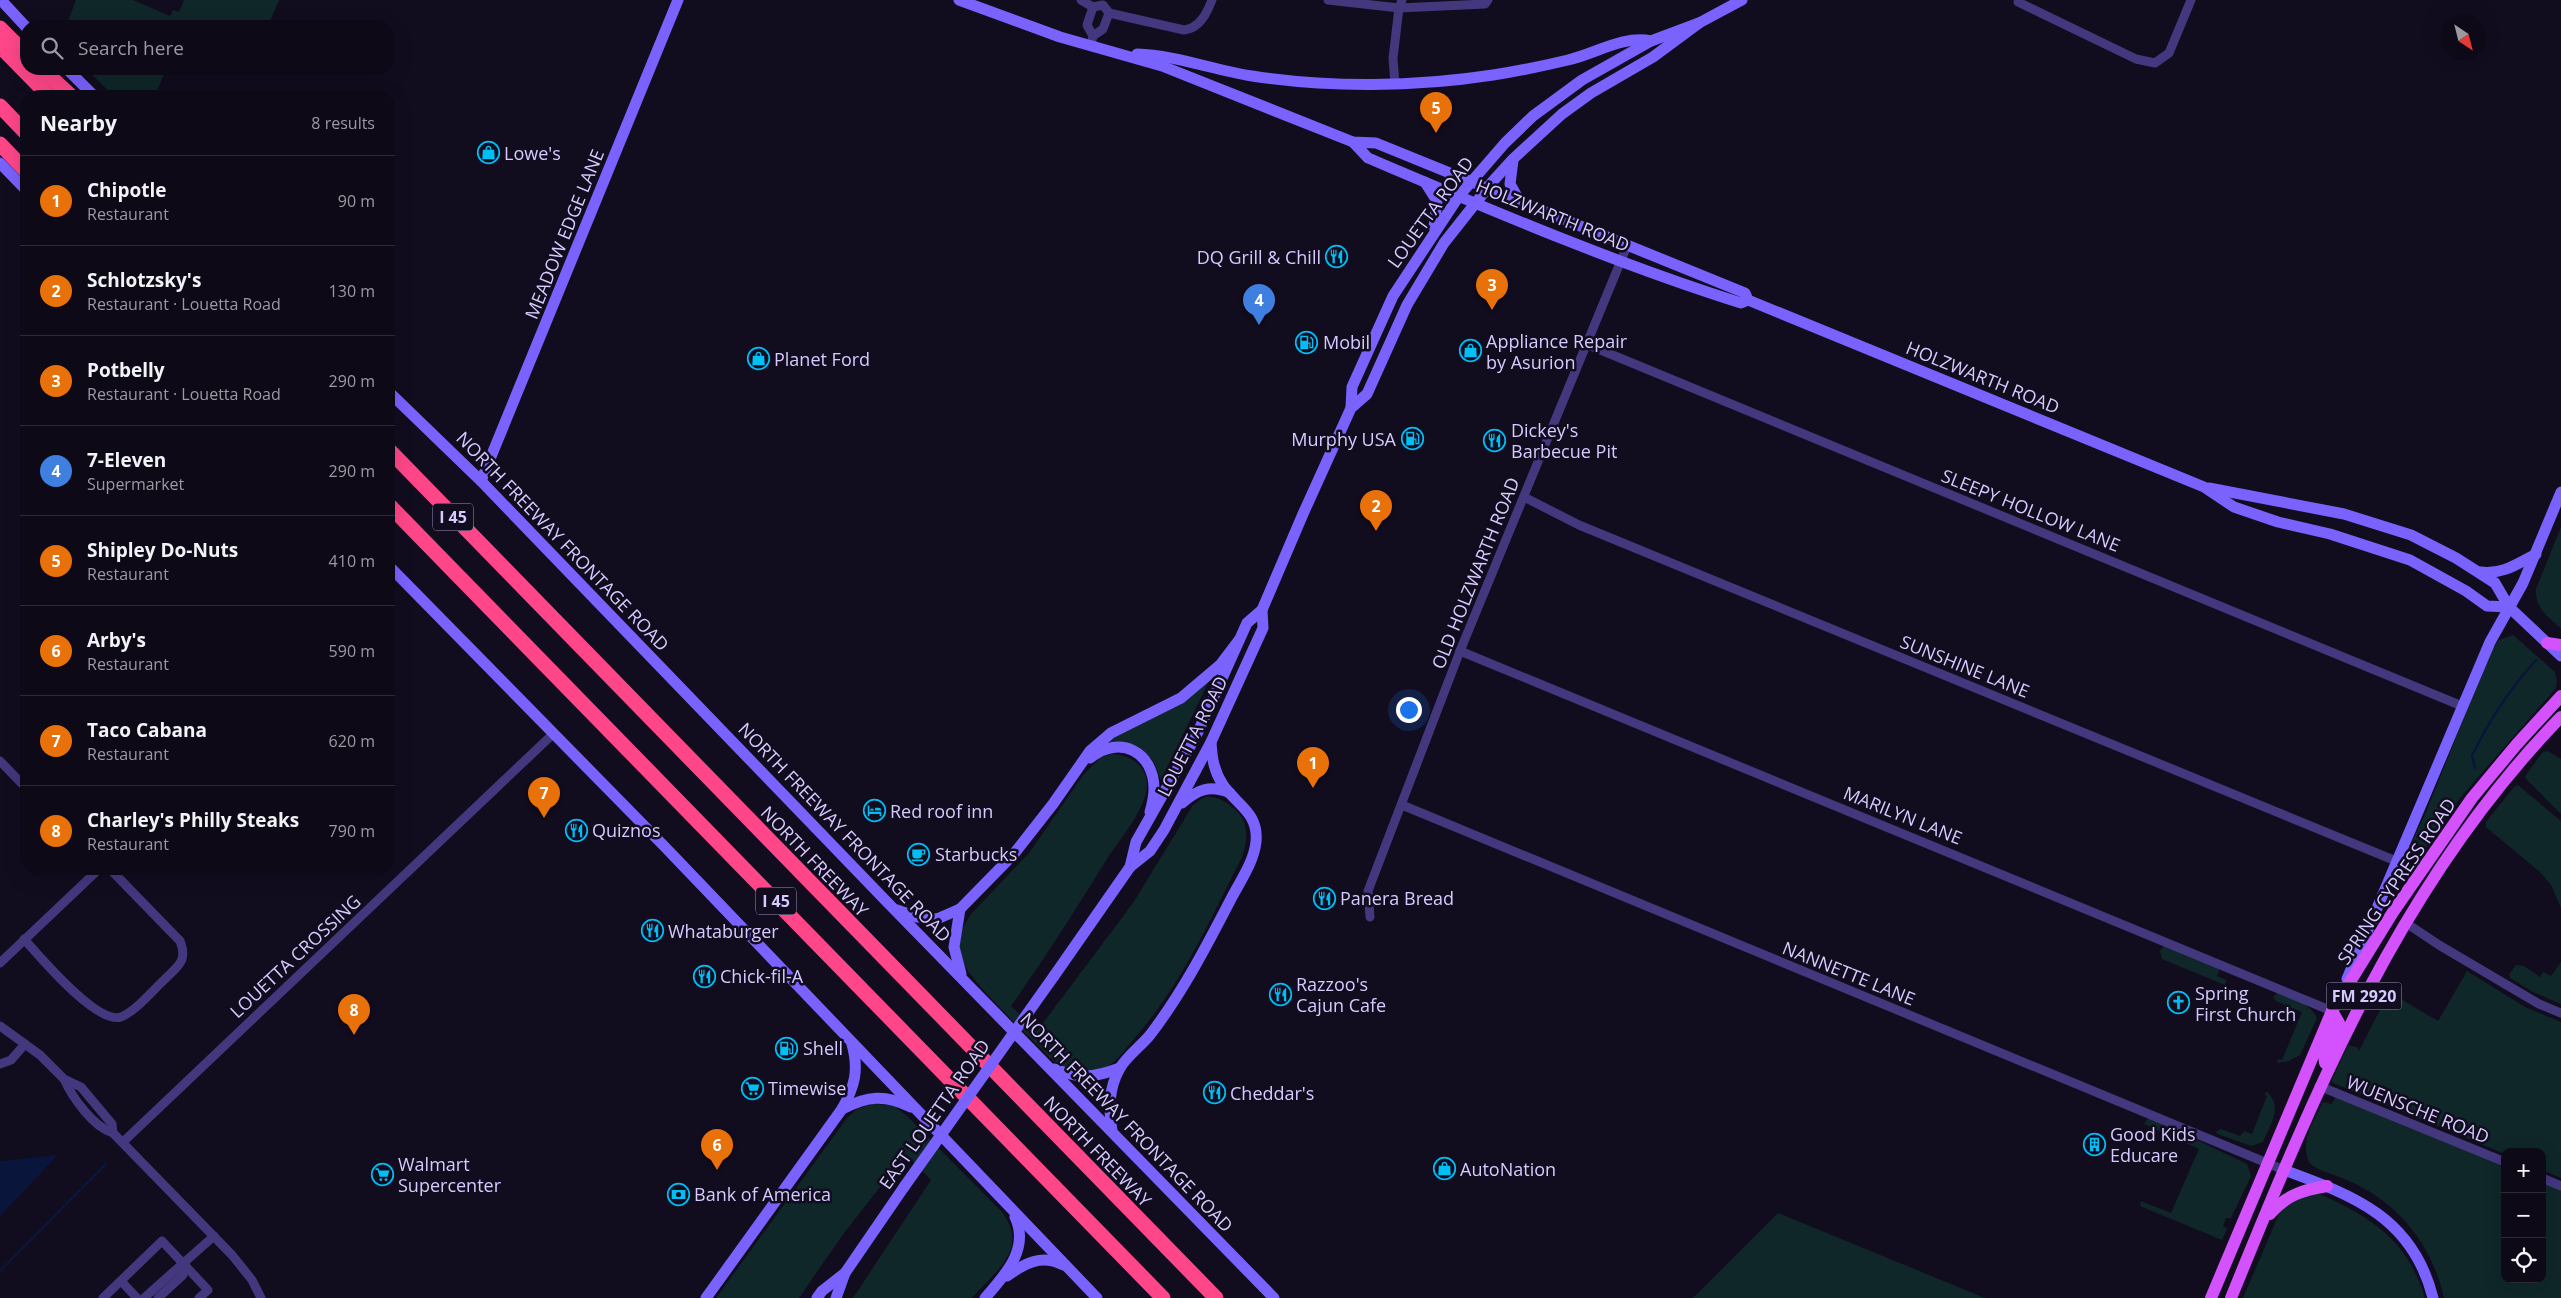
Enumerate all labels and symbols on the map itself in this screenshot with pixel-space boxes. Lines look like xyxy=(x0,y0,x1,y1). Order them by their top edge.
north arrow xyxy=(2441,15,2486,60)
pin: 5 xyxy=(1420,92,1452,133)
shop icon: Lowe's xyxy=(476,141,500,165)
place label: Lowe's xyxy=(504,141,561,165)
street label: MEADOW EDGE LANE xyxy=(519,146,609,322)
street label: LOUETTA ROAD xyxy=(1382,152,1478,272)
street label: HOLZWARTH ROAD xyxy=(1473,173,1633,257)
place label: DQ Grill & Chill xyxy=(1197,245,1321,269)
restaurant icon: DQ Grill & Chill xyxy=(1325,245,1349,269)
pin: 3 xyxy=(1476,269,1508,310)
pin: 4 xyxy=(1243,284,1275,325)
place label: Appliance Repair by Asurion xyxy=(1486,329,1628,374)
fuel station icon: Mobil xyxy=(1295,330,1319,354)
place label: Mobil xyxy=(1323,330,1370,354)
street label: HOLZWARTH ROAD xyxy=(1903,335,2063,419)
shop icon: Appliance Repair by Asurion xyxy=(1458,339,1482,363)
shop icon: Planet Ford xyxy=(746,347,770,371)
place label: Planet Ford xyxy=(774,347,870,371)
place label: Dickey's Barbecue Pit xyxy=(1511,418,1617,463)
street label: NORTH FREEWAY FRONTAGE ROAD xyxy=(451,426,675,656)
place label: Murphy USA xyxy=(1291,427,1397,451)
fuel station icon: Murphy USA xyxy=(1400,427,1424,451)
restaurant icon: Dickey's Barbecue Pit xyxy=(1483,428,1507,452)
street label: SLEEPY HOLLOW LANE xyxy=(1938,463,2124,557)
street label: OLD HOLZWARTH ROAD xyxy=(1426,474,1524,672)
pin: 2 xyxy=(1360,490,1392,531)
road number: I 45 xyxy=(433,504,473,530)
street label: SUNSHINE LANE xyxy=(1897,629,2033,703)
street label: LOUETTA ROAD xyxy=(1151,672,1233,800)
your location xyxy=(1396,697,1422,723)
street label: NORTH FREEWAY FRONTAGE ROAD xyxy=(734,718,956,946)
pin: 1 xyxy=(1297,747,1329,788)
pin: 7 xyxy=(528,777,560,818)
street label: MARILYN LANE xyxy=(1840,780,1966,850)
street label: SPRING CYPRESS ROAD xyxy=(2331,793,2461,969)
hotel icon: Red roof inn xyxy=(862,799,886,823)
place label: Red roof inn xyxy=(890,799,993,823)
street label: NORTH FREEWAY xyxy=(757,801,873,921)
restaurant icon: Quiznos xyxy=(564,818,588,842)
place label: Quiznos xyxy=(592,818,660,842)
cafe icon: Starbucks xyxy=(907,842,931,866)
place label: Starbucks xyxy=(935,842,1017,866)
restaurant icon: Panera Bread xyxy=(1312,886,1336,910)
place label: Panera Bread xyxy=(1340,886,1454,910)
road number: I 45 xyxy=(756,888,796,914)
street label: LOUETTA CROSSING xyxy=(225,889,365,1023)
restaurant icon: Whataburger xyxy=(640,919,664,943)
place label: Whataburger xyxy=(668,919,779,943)
street label: NANNETTE LANE xyxy=(1779,935,1919,1011)
restaurant icon: Chick-fil-A xyxy=(692,964,716,988)
place label: Chick-fil-A xyxy=(720,964,804,988)
place label: Razzoo's Cajun Cafe xyxy=(1296,972,1386,1017)
place label: Spring First Church xyxy=(2195,981,2296,1026)
restaurant icon: Razzoo's Cajun Cafe xyxy=(1268,982,1292,1006)
road number: FM 2920 xyxy=(2326,982,2402,1009)
church icon: Spring First Church xyxy=(2167,991,2191,1015)
pin: 8 xyxy=(338,994,370,1035)
street label: NORTH FREEWAY FRONTAGE ROAD xyxy=(1016,1008,1238,1236)
street label: EAST LOUETTA ROAD xyxy=(873,1034,995,1194)
fuel station icon: Shell xyxy=(775,1036,799,1060)
place label: Shell xyxy=(803,1036,843,1060)
street label: WUENSCHE ROAD xyxy=(2343,1069,2493,1149)
supermarket icon: Timewise xyxy=(740,1076,764,1100)
place label: Timewise xyxy=(768,1076,846,1100)
restaurant icon: Cheddar's xyxy=(1202,1081,1226,1105)
place label: Cheddar's xyxy=(1230,1081,1314,1105)
street label: NORTH FREEWAY xyxy=(1040,1091,1156,1211)
place label: Good Kids Educare xyxy=(2110,1122,2196,1167)
pin: 6 xyxy=(701,1129,733,1170)
building icon: Good Kids Educare xyxy=(2082,1132,2106,1156)
place label: Walmart Supercenter xyxy=(398,1152,502,1197)
shop icon: AutoNation xyxy=(1432,1157,1456,1181)
place label: AutoNation xyxy=(1460,1157,1556,1181)
supermarket icon: Walmart Supercenter xyxy=(370,1162,394,1186)
bank icon: Bank of America xyxy=(666,1182,690,1206)
place label: Bank of America xyxy=(694,1182,831,1206)

